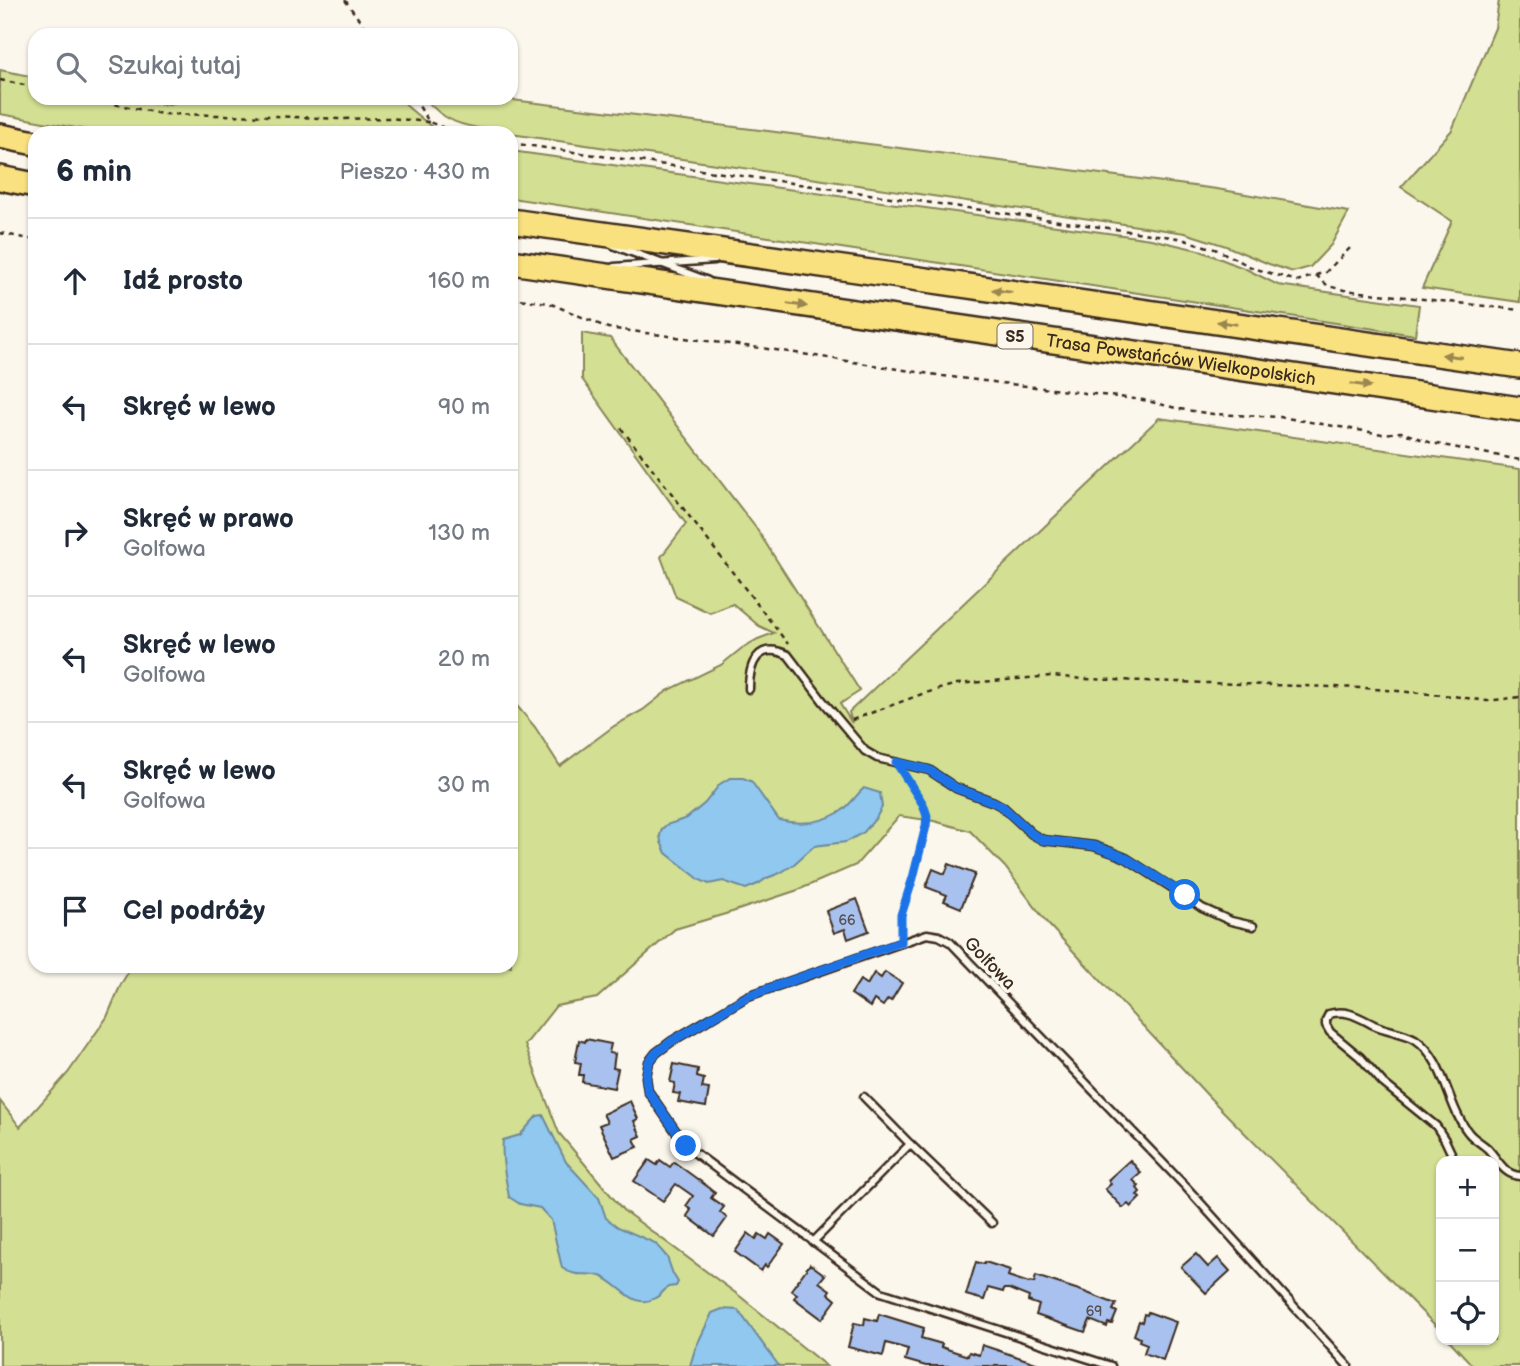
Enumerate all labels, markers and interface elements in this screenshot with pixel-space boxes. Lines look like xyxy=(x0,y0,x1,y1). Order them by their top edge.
search box xyxy=(28,28,518,105)
icon: search xyxy=(52,48,90,86)
text: Szukaj tutaj xyxy=(108,51,241,82)
text: 6 min xyxy=(56,154,132,190)
text: Pieszo · 430 m xyxy=(339,158,490,186)
icon: ahead xyxy=(56,262,94,300)
text: Idź prosto xyxy=(123,266,243,297)
text: 160 m xyxy=(428,267,490,295)
one-way arrow xyxy=(991,285,1013,296)
one-way arrow xyxy=(786,299,808,310)
one-way arrow xyxy=(1216,317,1238,328)
road number: S5 xyxy=(998,324,1032,348)
street label: Trasa Powstańców Wielkopolskich xyxy=(1045,330,1317,390)
one-way arrow xyxy=(1441,350,1463,361)
one-way arrow xyxy=(1351,380,1373,391)
icon: left xyxy=(56,388,94,426)
text: Skręć w lewo xyxy=(123,392,276,423)
text: 90 m xyxy=(438,393,490,421)
text: Skręć w prawo xyxy=(123,504,294,535)
icon: right xyxy=(56,514,94,552)
text: 130 m xyxy=(428,519,490,547)
text: Golfowa xyxy=(123,535,206,563)
text: Skręć w lewo xyxy=(123,630,276,661)
icon: left xyxy=(56,640,94,678)
text: 20 m xyxy=(438,645,490,673)
text: Golfowa xyxy=(123,661,206,689)
text: Skręć w lewo xyxy=(123,756,276,787)
icon: left xyxy=(56,766,94,804)
text: 30 m xyxy=(437,771,490,799)
text: Golfowa xyxy=(123,787,206,815)
route start xyxy=(1169,879,1200,910)
icon: arrive xyxy=(56,892,94,930)
text: Cel podróży xyxy=(123,896,265,927)
house number: 66 xyxy=(838,912,856,929)
street label: Golfowa xyxy=(960,933,1020,994)
route end xyxy=(670,1130,701,1161)
map controls xyxy=(1436,1156,1499,1345)
button: + xyxy=(1436,1156,1499,1219)
button: − xyxy=(1436,1219,1499,1282)
button: locate xyxy=(1436,1282,1499,1345)
house number: 69 xyxy=(1086,1303,1102,1320)

